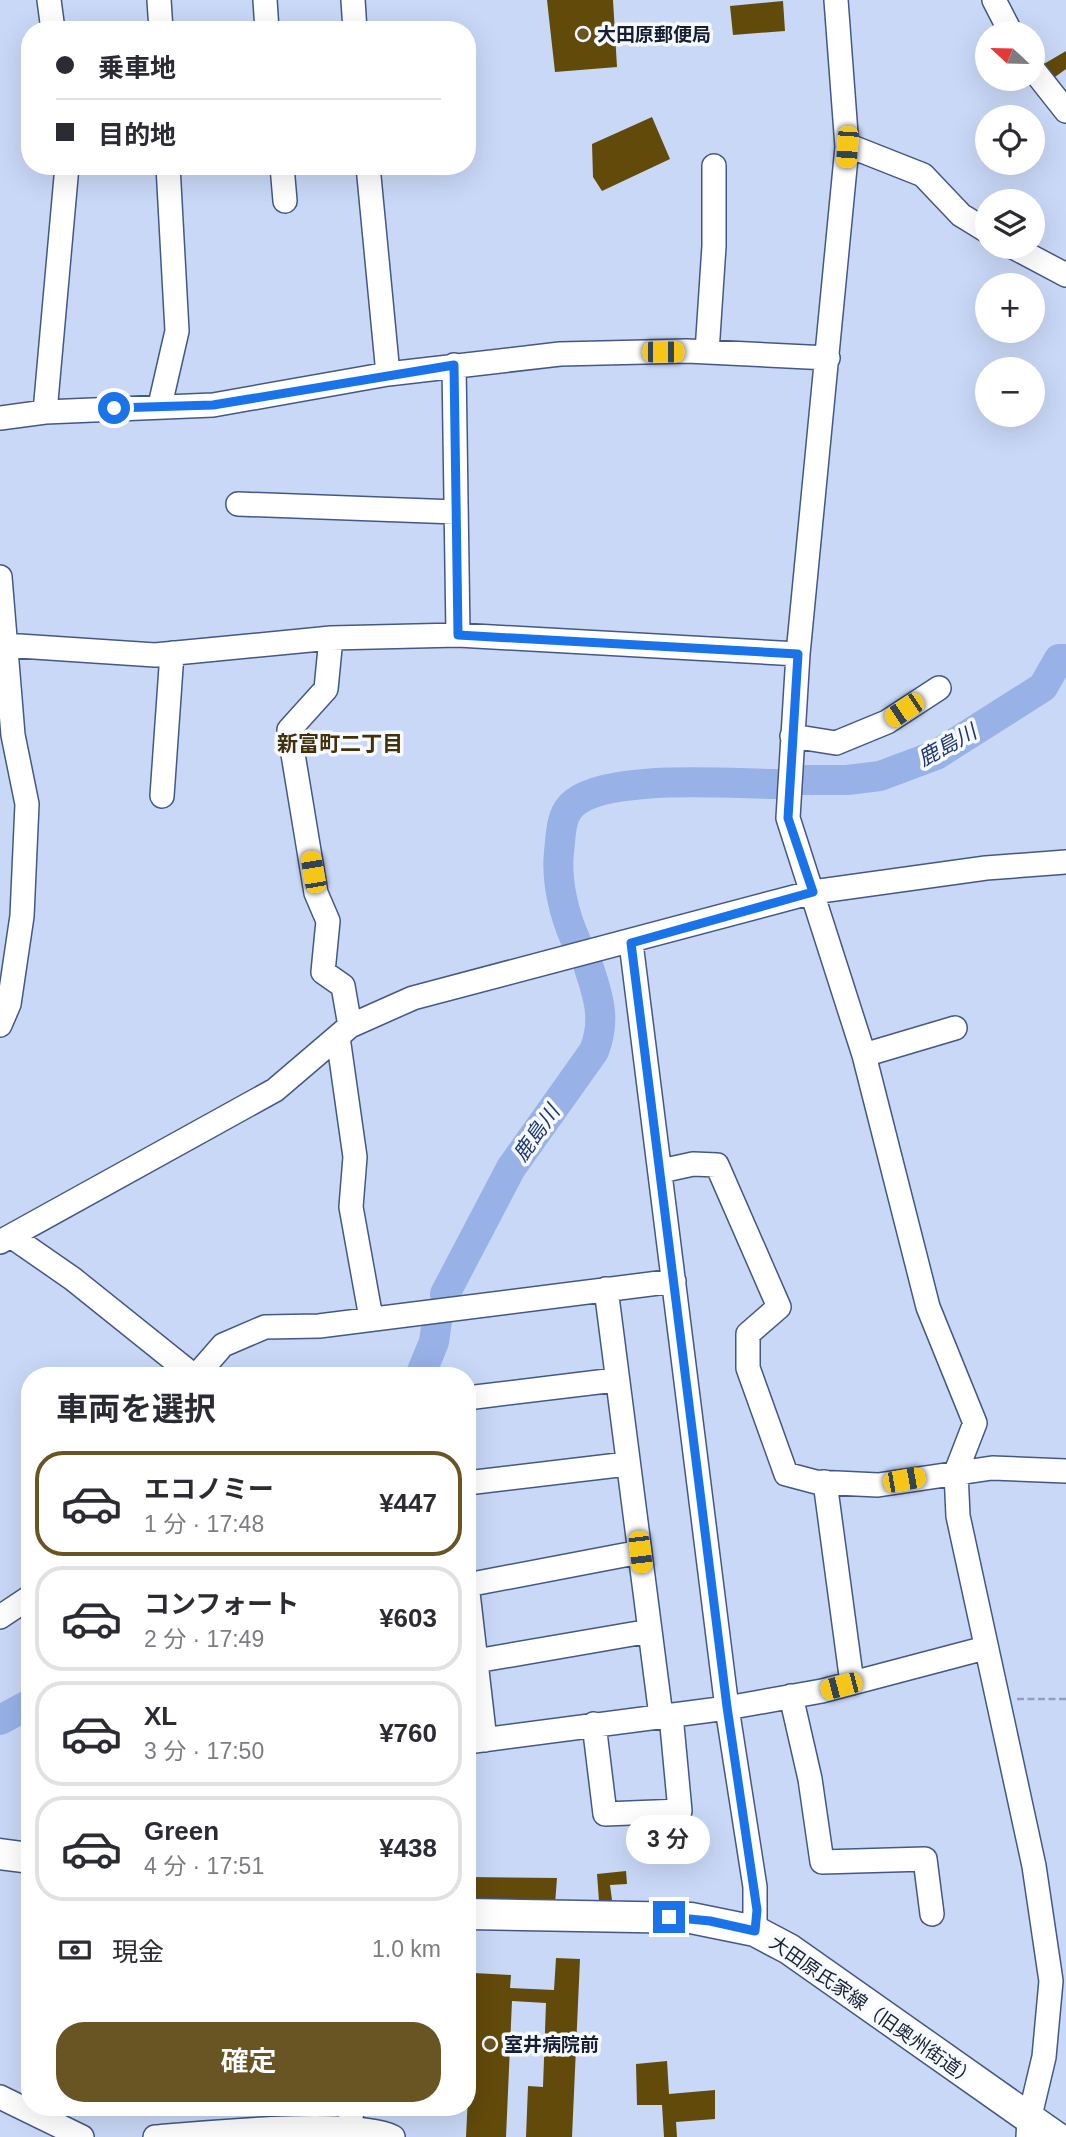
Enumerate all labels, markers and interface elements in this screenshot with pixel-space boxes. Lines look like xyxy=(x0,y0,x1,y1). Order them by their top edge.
north arrow xyxy=(975,21,1045,91)
map controls xyxy=(975,21,1045,427)
place label: 大田原郵便局 xyxy=(597,24,711,45)
marker: 大田原郵便局 xyxy=(575,26,591,42)
text: 乗車地 xyxy=(98,53,176,83)
button: locate xyxy=(975,105,1045,175)
text: 目的地 xyxy=(98,120,176,150)
car xyxy=(836,125,859,169)
button: layers xyxy=(975,189,1045,259)
button: + xyxy=(975,273,1045,343)
car xyxy=(643,342,685,363)
button: − xyxy=(975,357,1045,427)
route start xyxy=(98,392,130,424)
car xyxy=(881,690,928,730)
water label: 鹿島川 xyxy=(914,719,982,770)
district label: 新富町二丁目 xyxy=(277,732,403,755)
car xyxy=(300,849,327,895)
water label: 鹿島川 xyxy=(509,1099,565,1165)
text: 車両を選択 xyxy=(56,1391,216,1427)
car xyxy=(882,1466,927,1494)
icon: car xyxy=(60,1472,123,1535)
text: エコノミー xyxy=(144,1474,274,1504)
text: ¥447 xyxy=(379,1488,437,1518)
text: 1 分 · 17:48 xyxy=(144,1511,264,1537)
car xyxy=(628,1530,653,1574)
icon: car xyxy=(60,1587,123,1650)
text: コンフォート xyxy=(144,1589,299,1619)
text: ¥603 xyxy=(379,1603,437,1633)
text: 2 分 · 17:49 xyxy=(144,1626,264,1652)
car xyxy=(818,1670,865,1702)
text: XL xyxy=(144,1701,177,1731)
icon: car xyxy=(60,1702,123,1765)
text: ¥760 xyxy=(379,1718,437,1748)
text: 3 分 · 17:50 xyxy=(144,1738,264,1764)
callout: 3 分 xyxy=(627,1815,711,1864)
text: Green xyxy=(144,1816,219,1846)
icon: car xyxy=(60,1817,123,1880)
text: 3 分 xyxy=(647,1826,689,1852)
text: ¥438 xyxy=(379,1833,437,1863)
text: 4 分 · 17:51 xyxy=(144,1853,264,1879)
route end xyxy=(653,1901,685,1933)
icon: cash xyxy=(56,1931,94,1969)
street label: 大田原氏家線（旧奥州街道） xyxy=(766,1932,980,2090)
text: 1.0 km xyxy=(372,1936,441,1962)
text: 現金 xyxy=(112,1937,164,1967)
button: 確定 xyxy=(56,2022,441,2102)
place label: 室井病院前 xyxy=(504,2034,599,2055)
marker: 室井病院前 xyxy=(482,2036,498,2052)

